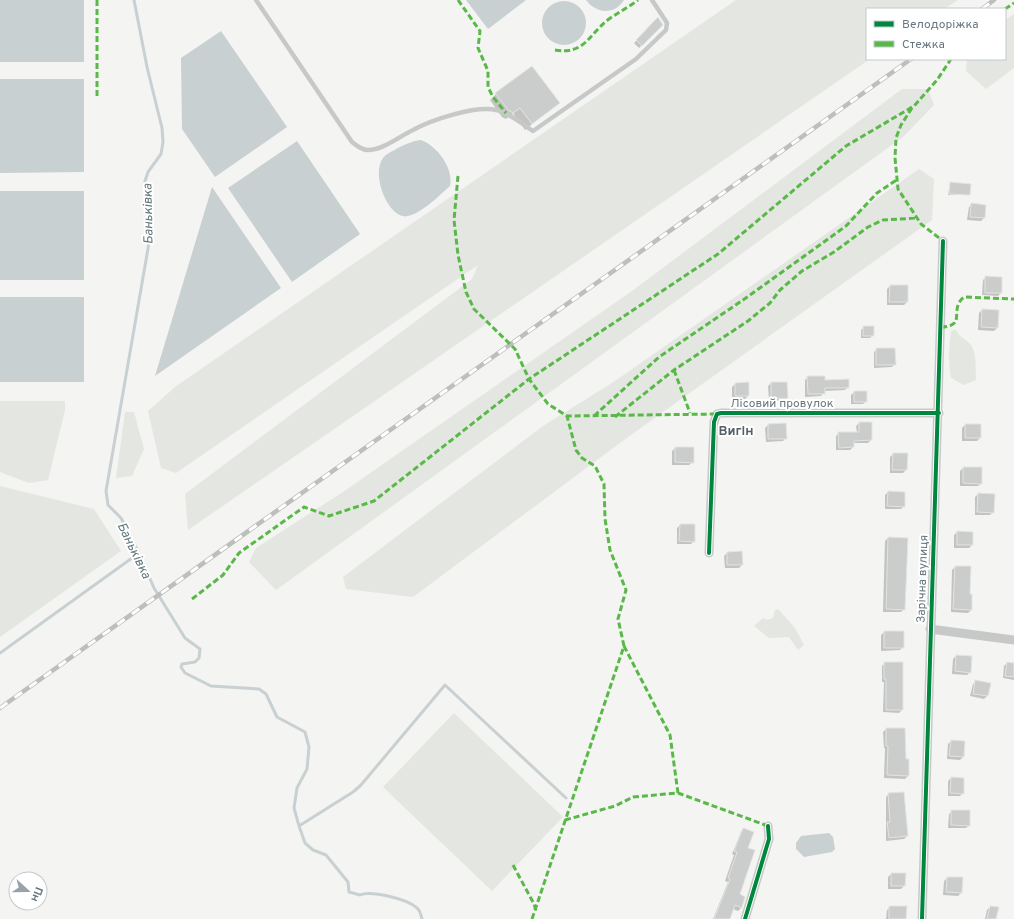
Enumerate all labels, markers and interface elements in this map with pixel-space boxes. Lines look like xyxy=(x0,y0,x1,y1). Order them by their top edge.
legend xyxy=(866,8,1006,60)
text: Велодоріжка xyxy=(902,17,979,33)
text: Стежка xyxy=(902,37,945,53)
water label: Баньківка xyxy=(140,183,158,244)
street label: Лісовий провулок xyxy=(730,396,834,412)
district label: Вигін xyxy=(719,424,753,440)
water label: Баньківка xyxy=(113,520,154,582)
street label: Зарічна вулиця xyxy=(913,535,933,624)
north arrow xyxy=(8,871,48,911)
text: Пн xyxy=(27,885,46,904)

